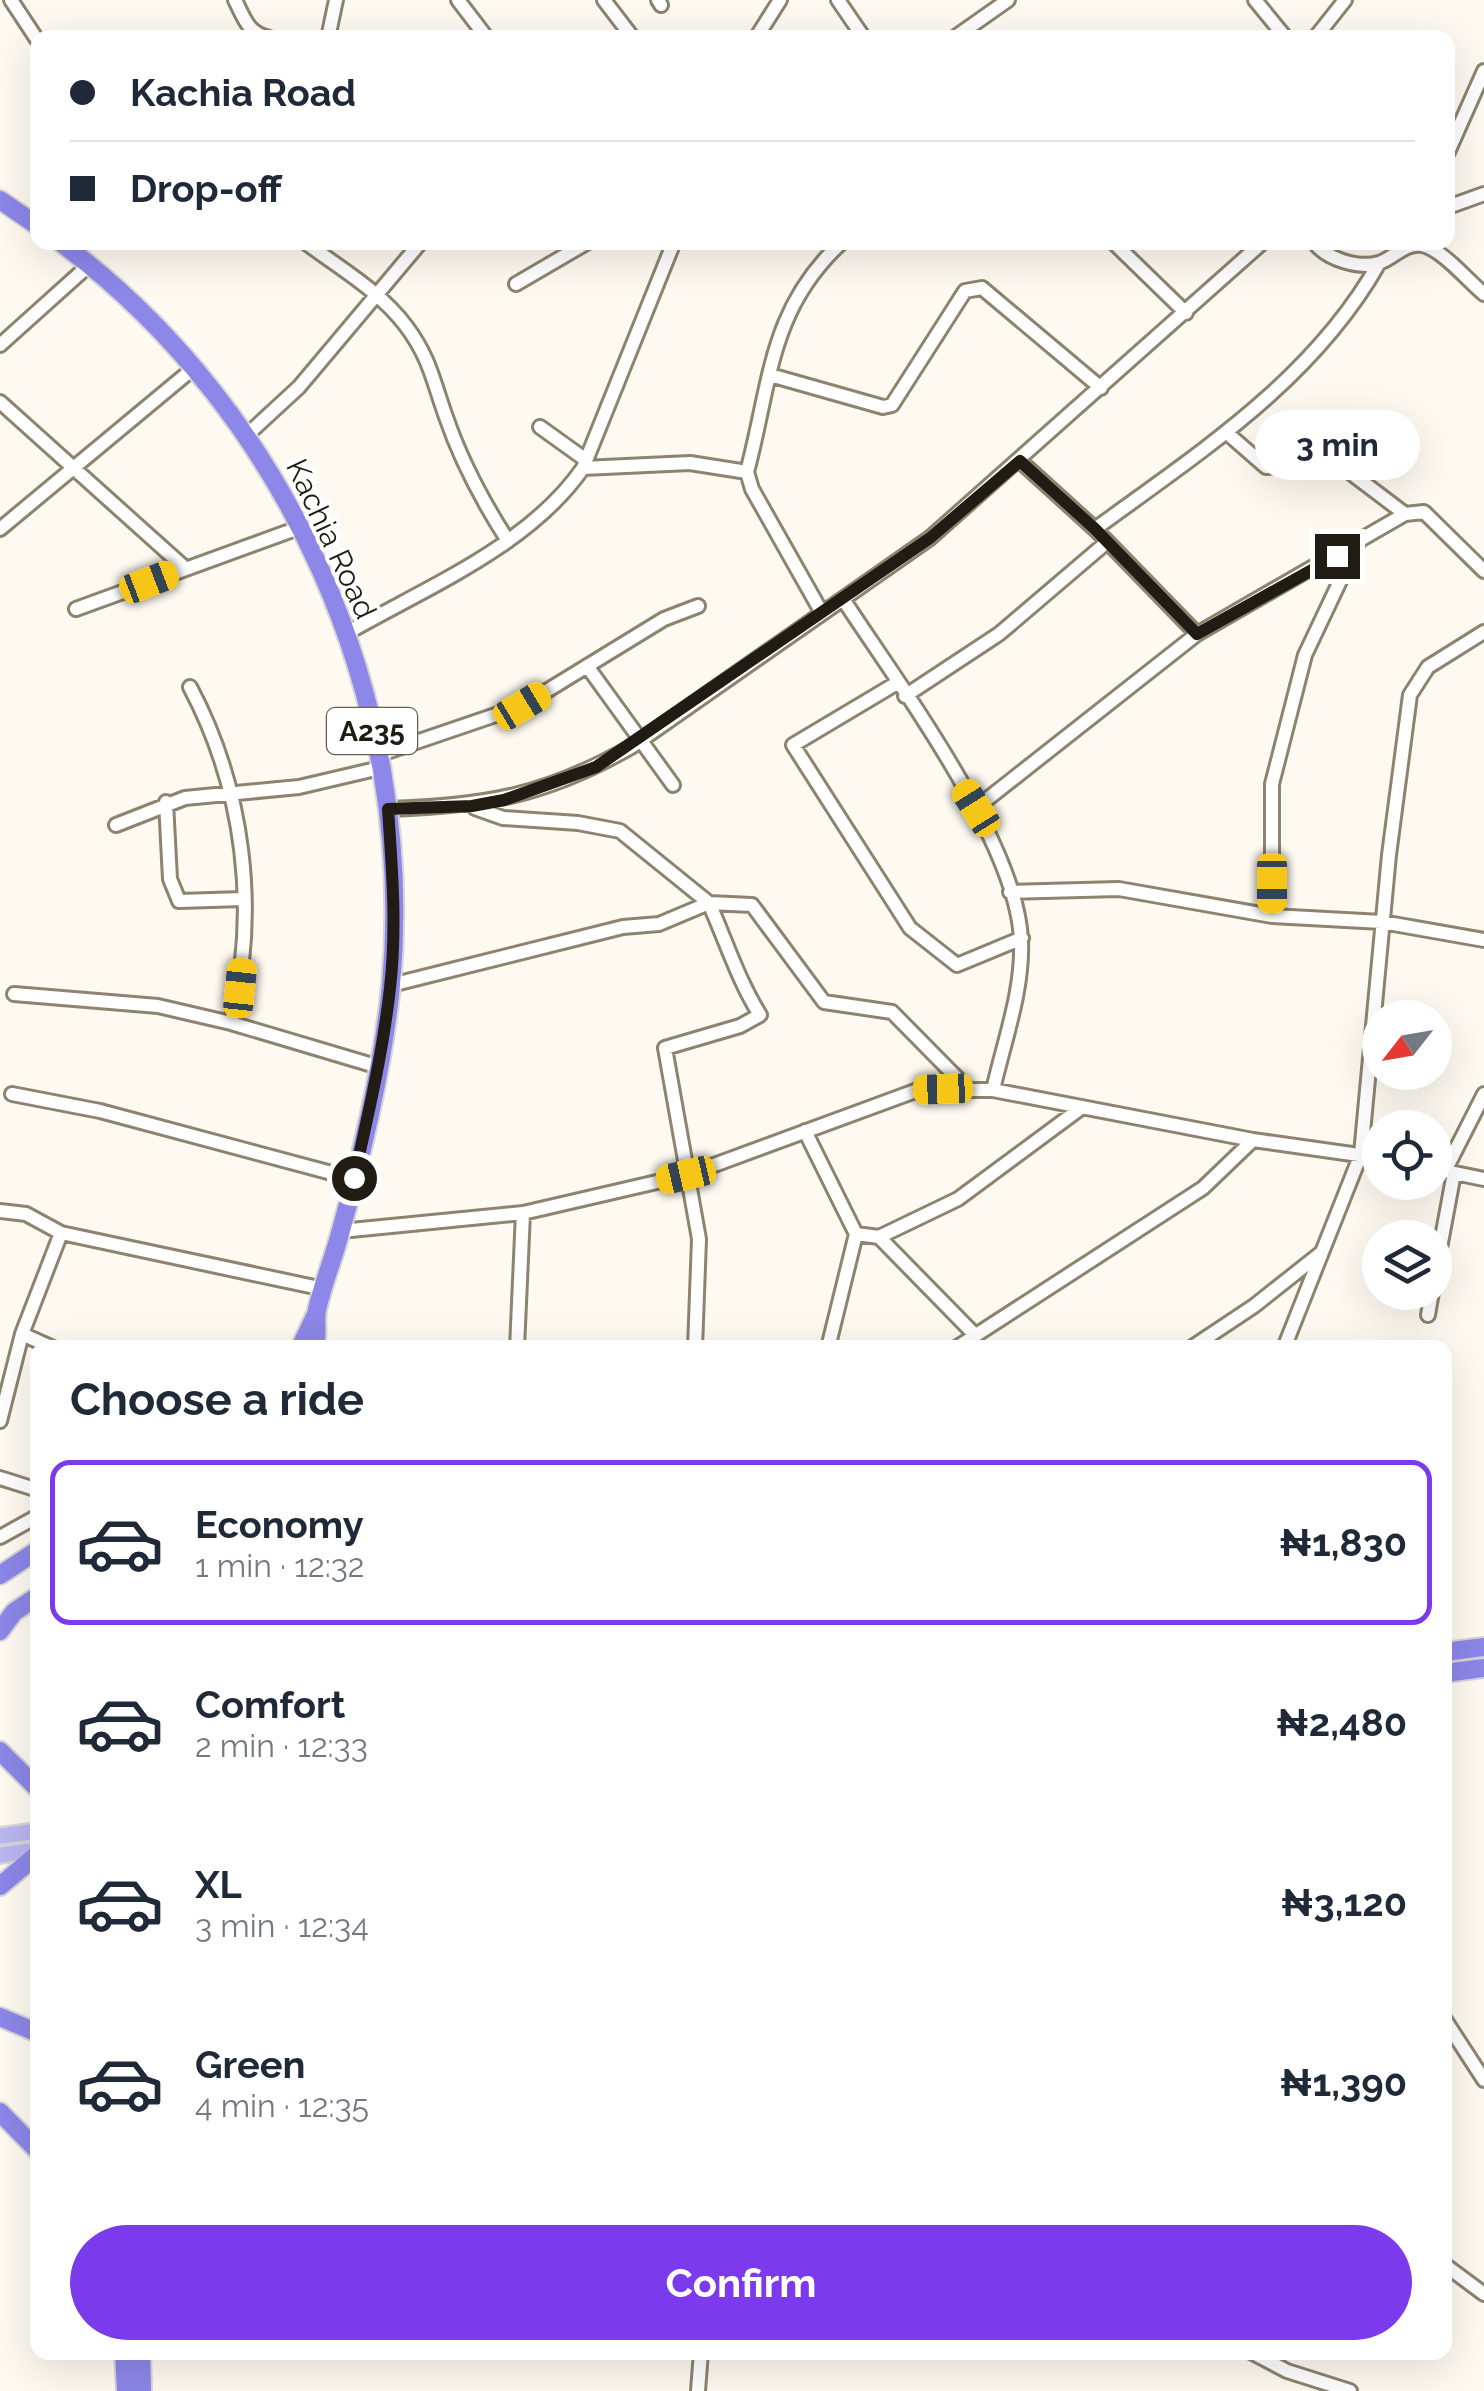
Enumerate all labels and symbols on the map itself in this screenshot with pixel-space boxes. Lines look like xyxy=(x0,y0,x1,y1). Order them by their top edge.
callout: 3 min xyxy=(1254,411,1420,481)
street label: Kachia Road xyxy=(279,453,384,624)
route end xyxy=(1315,534,1360,579)
car xyxy=(116,557,182,607)
car xyxy=(489,678,555,734)
road number: A235 xyxy=(327,708,417,754)
car xyxy=(947,775,1005,841)
car xyxy=(1257,853,1287,913)
car xyxy=(222,957,258,1019)
north arrow xyxy=(1362,1000,1452,1090)
car xyxy=(912,1073,974,1105)
car xyxy=(653,1154,719,1196)
route start xyxy=(332,1156,377,1201)

